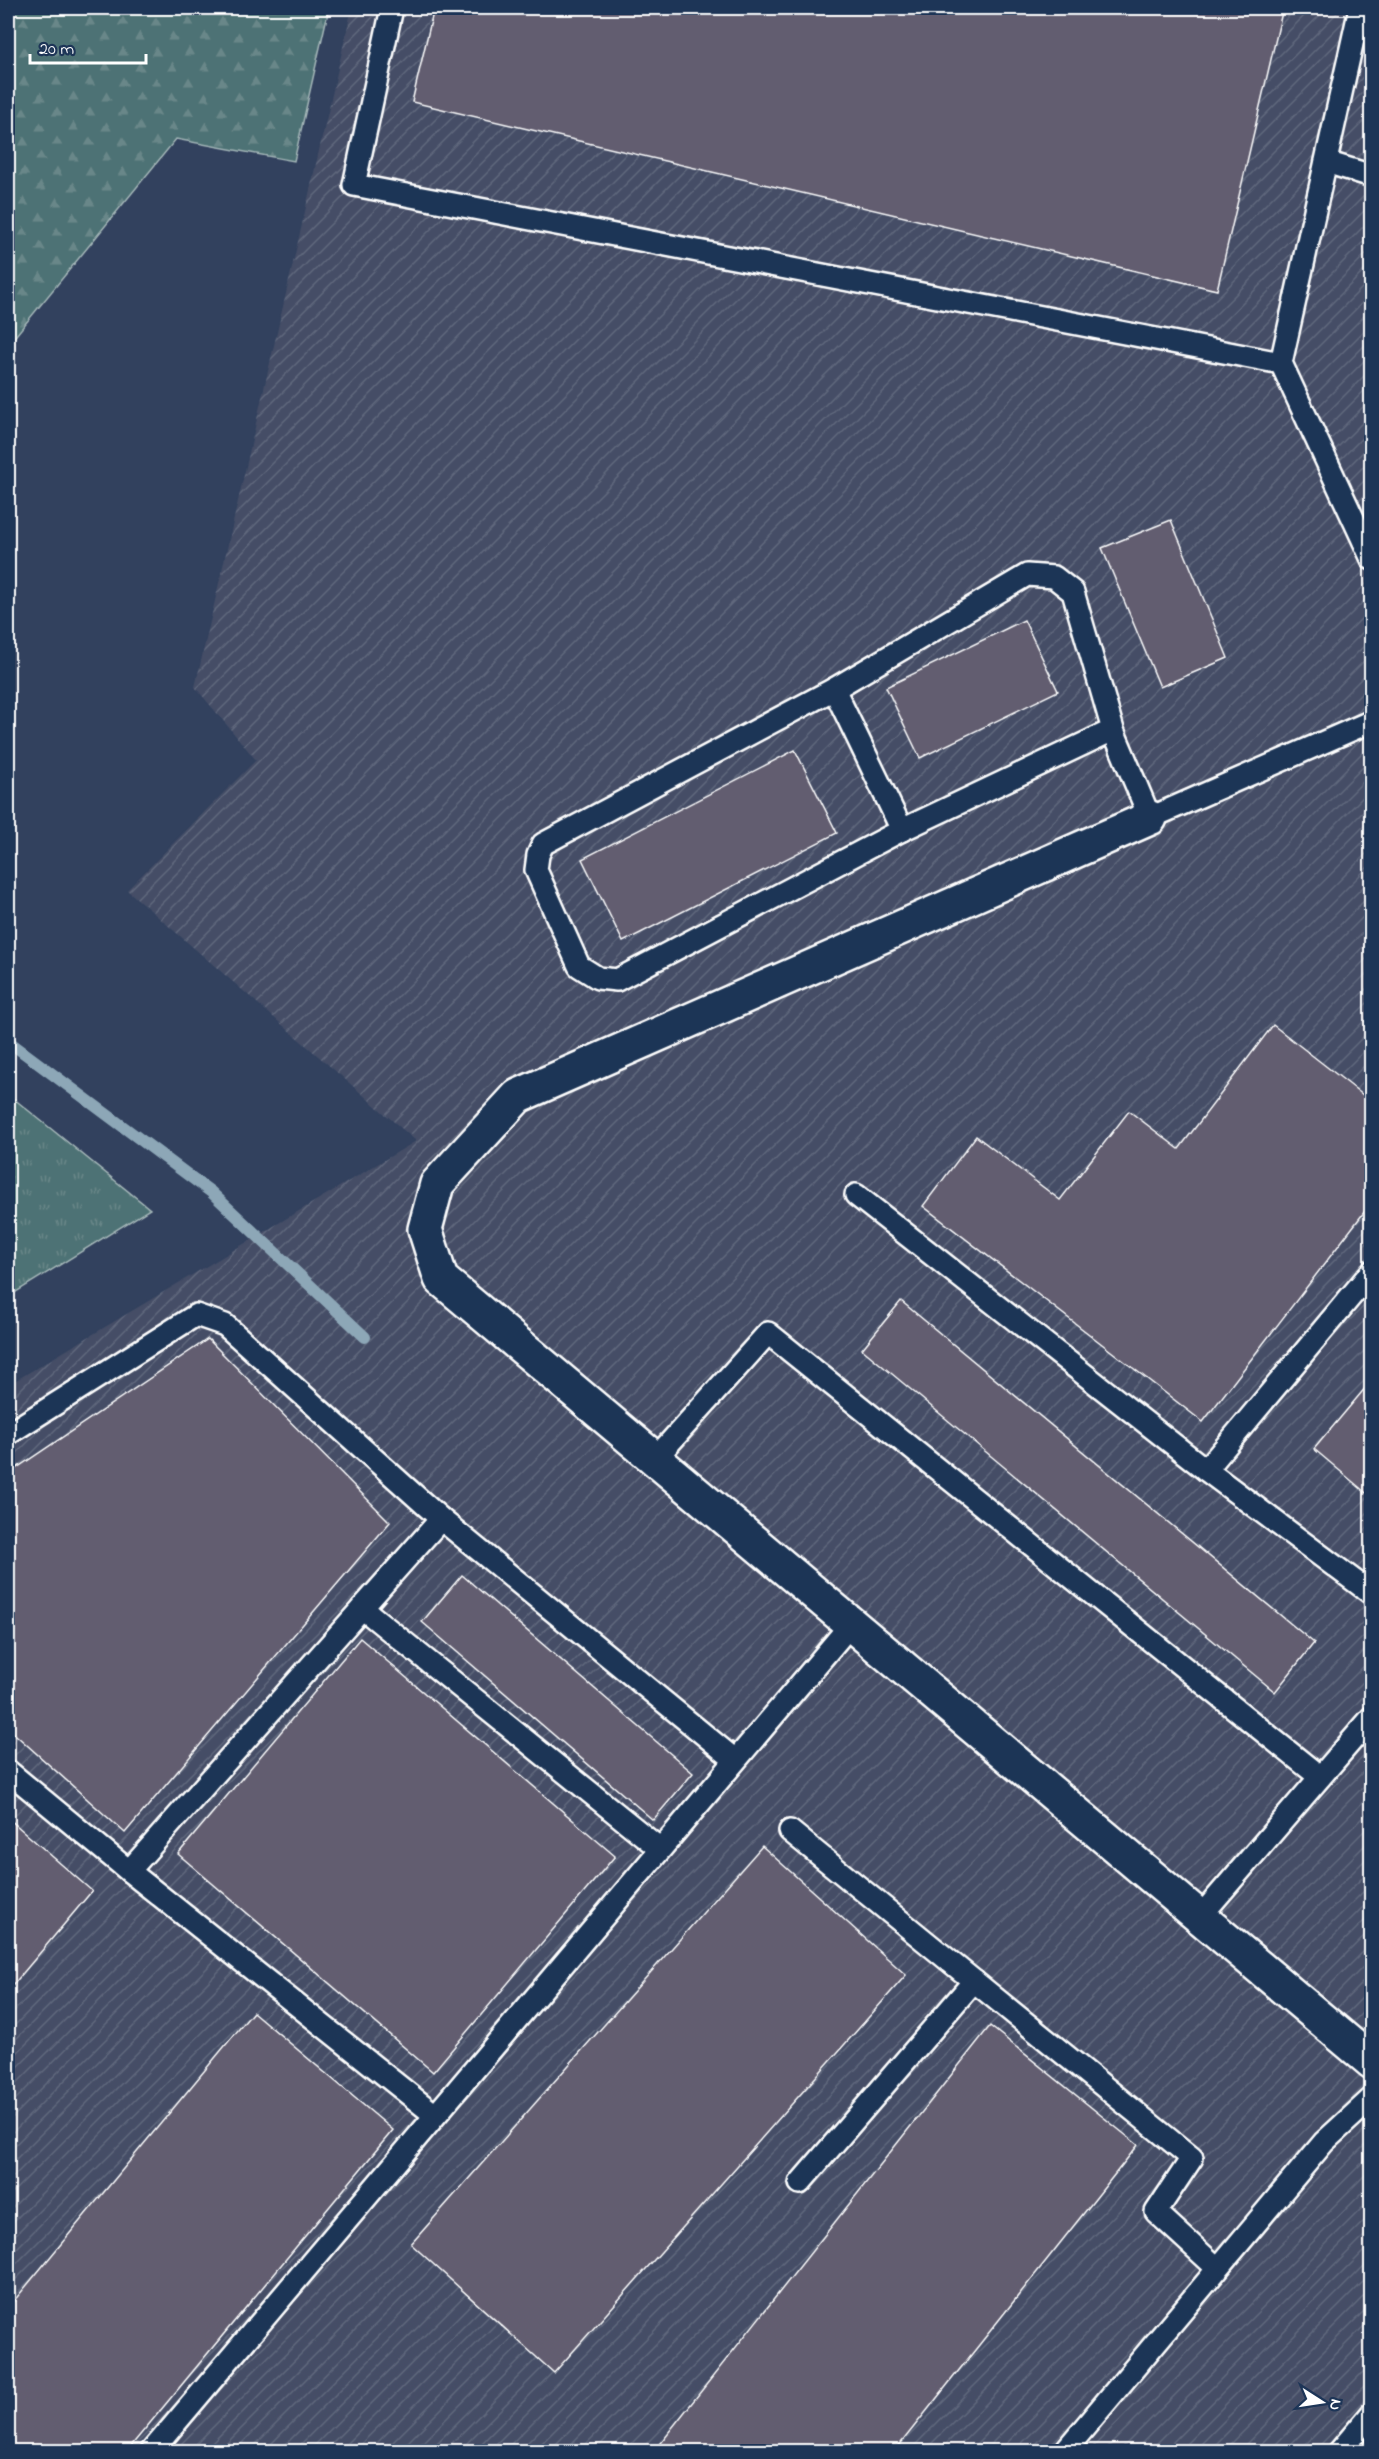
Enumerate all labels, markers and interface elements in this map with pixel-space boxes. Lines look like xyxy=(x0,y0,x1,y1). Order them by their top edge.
scale bar xyxy=(30,27,146,65)
text: 20 m xyxy=(39,37,74,63)
north arrow xyxy=(1292,2372,1352,2432)
text: N xyxy=(1322,2397,1348,2413)

